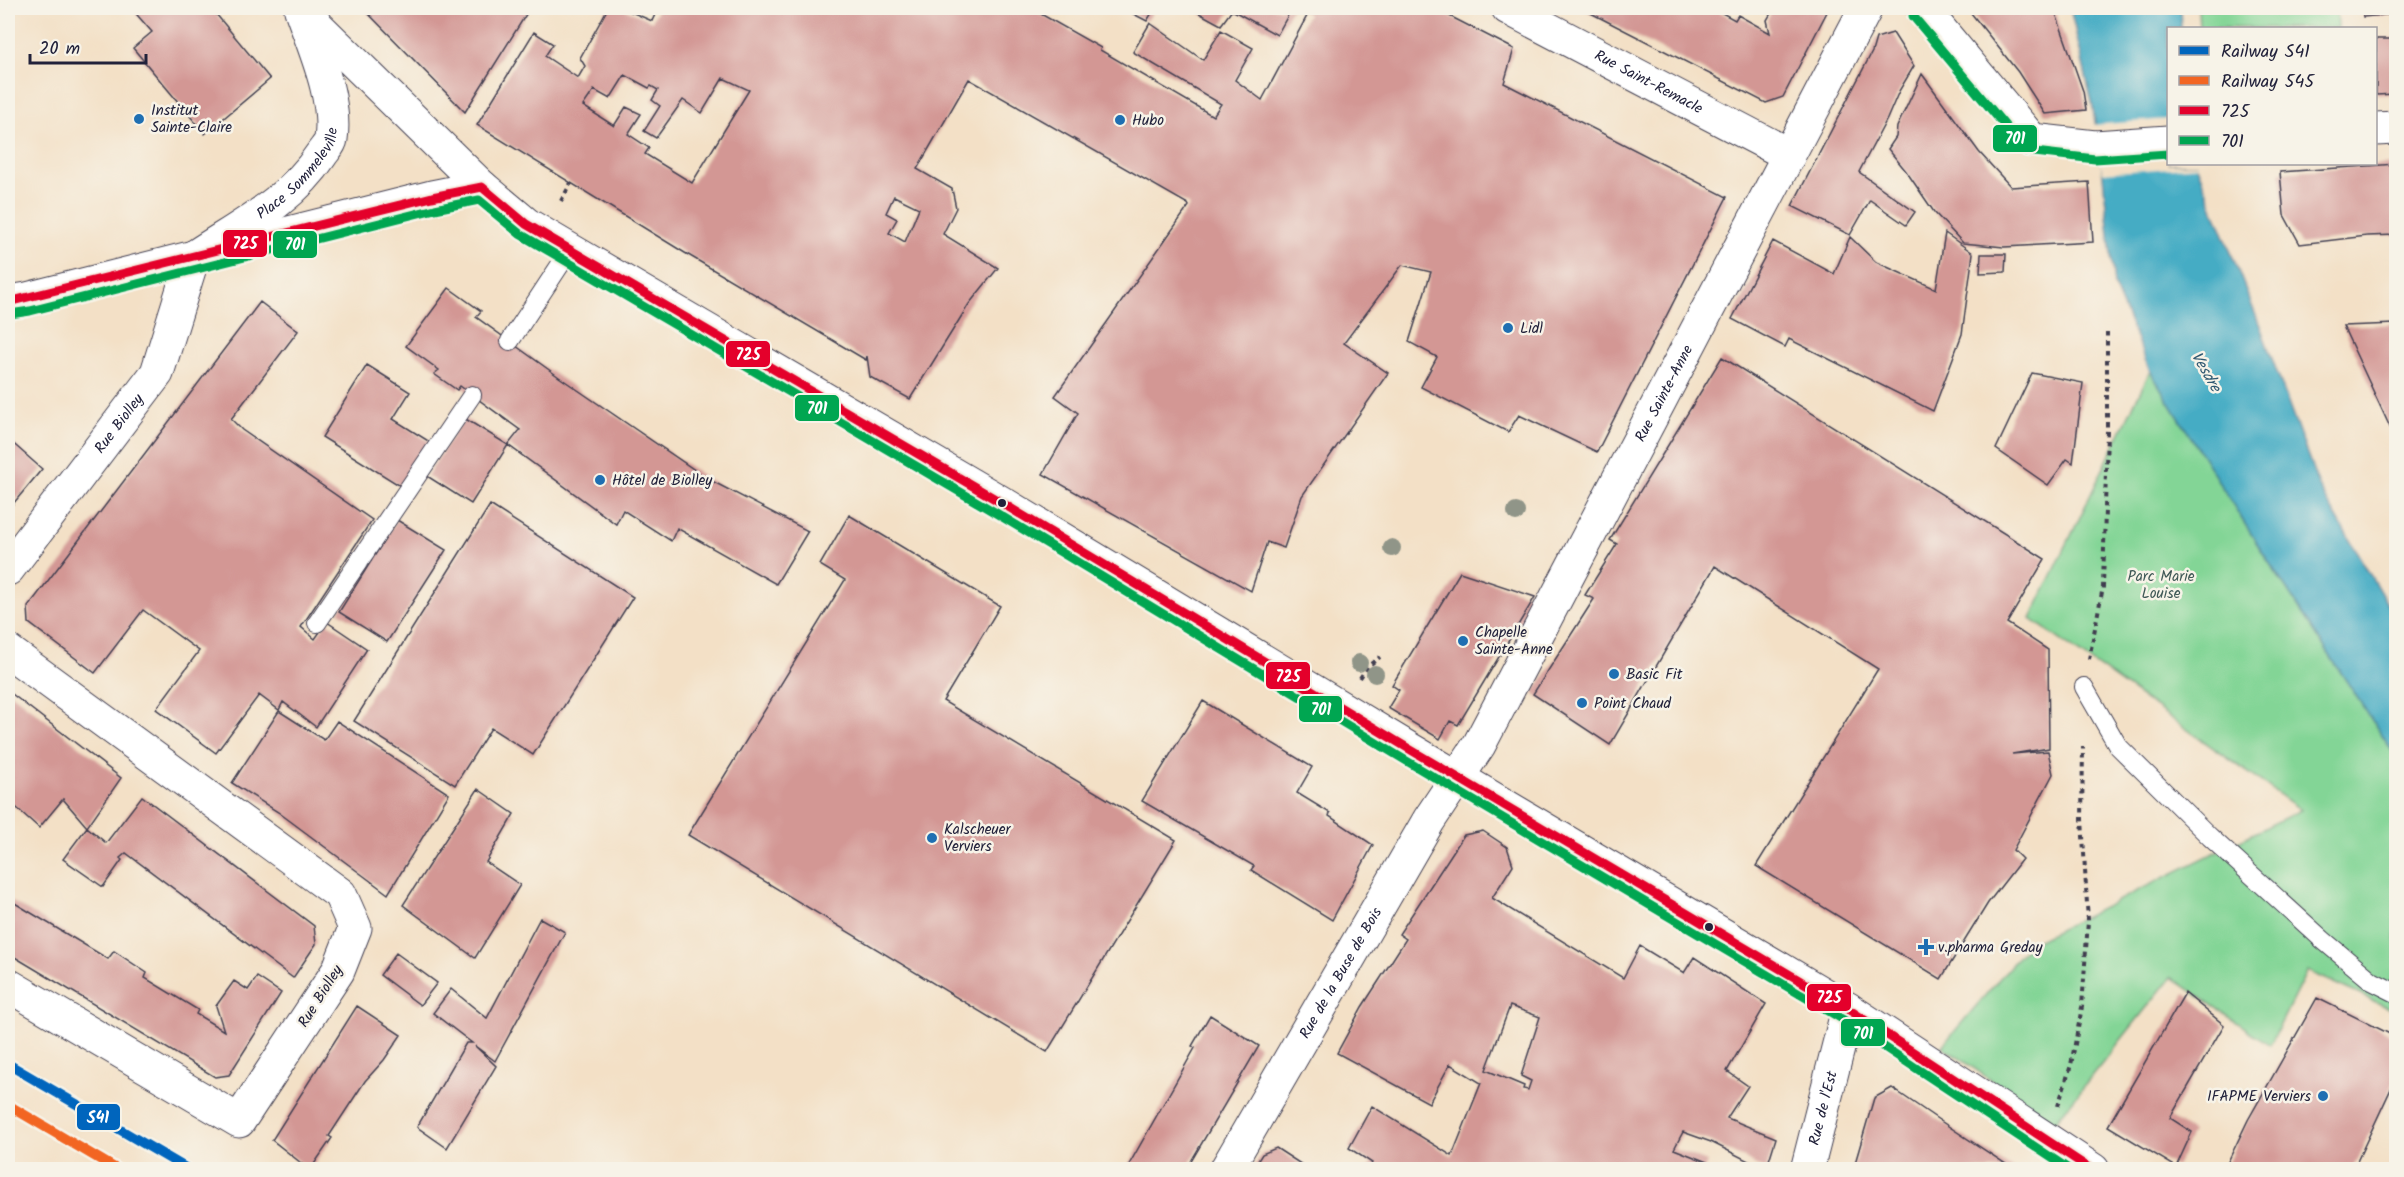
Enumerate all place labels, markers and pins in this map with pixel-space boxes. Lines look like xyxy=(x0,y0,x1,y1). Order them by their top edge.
place label: Institut Sainte-Claire xyxy=(151,99,232,140)
place label: Hubo xyxy=(1132,109,1164,133)
marker: Institut Sainte-Claire xyxy=(132,112,146,126)
marker: Hubo xyxy=(1113,113,1127,127)
place label: Lidl xyxy=(1520,317,1543,341)
marker: Lidl xyxy=(1501,321,1515,335)
place label: Hôtel de Biolley xyxy=(612,469,713,493)
marker: Hôtel de Biolley xyxy=(593,473,607,487)
unlabelled marker xyxy=(996,497,1008,509)
place label: Chapelle Sainte-Anne xyxy=(1475,621,1553,662)
marker: Chapelle Sainte-Anne xyxy=(1456,634,1470,648)
place label: Basic Fit xyxy=(1626,663,1683,687)
marker: Basic Fit xyxy=(1607,667,1621,681)
place label: Point Chaud xyxy=(1594,692,1672,716)
marker: Point Chaud xyxy=(1575,696,1589,710)
place label: Kalscheuer Verviers xyxy=(944,818,1011,859)
marker: Kalscheuer Verviers xyxy=(925,831,939,845)
unlabelled marker xyxy=(1703,921,1715,933)
place label: v.pharma Greday xyxy=(1938,936,2043,960)
marker: v.pharma Greday xyxy=(1919,940,1933,954)
place label: IFAPME Verviers xyxy=(2207,1085,2312,1109)
marker: IFAPME Verviers xyxy=(2316,1089,2330,1103)

